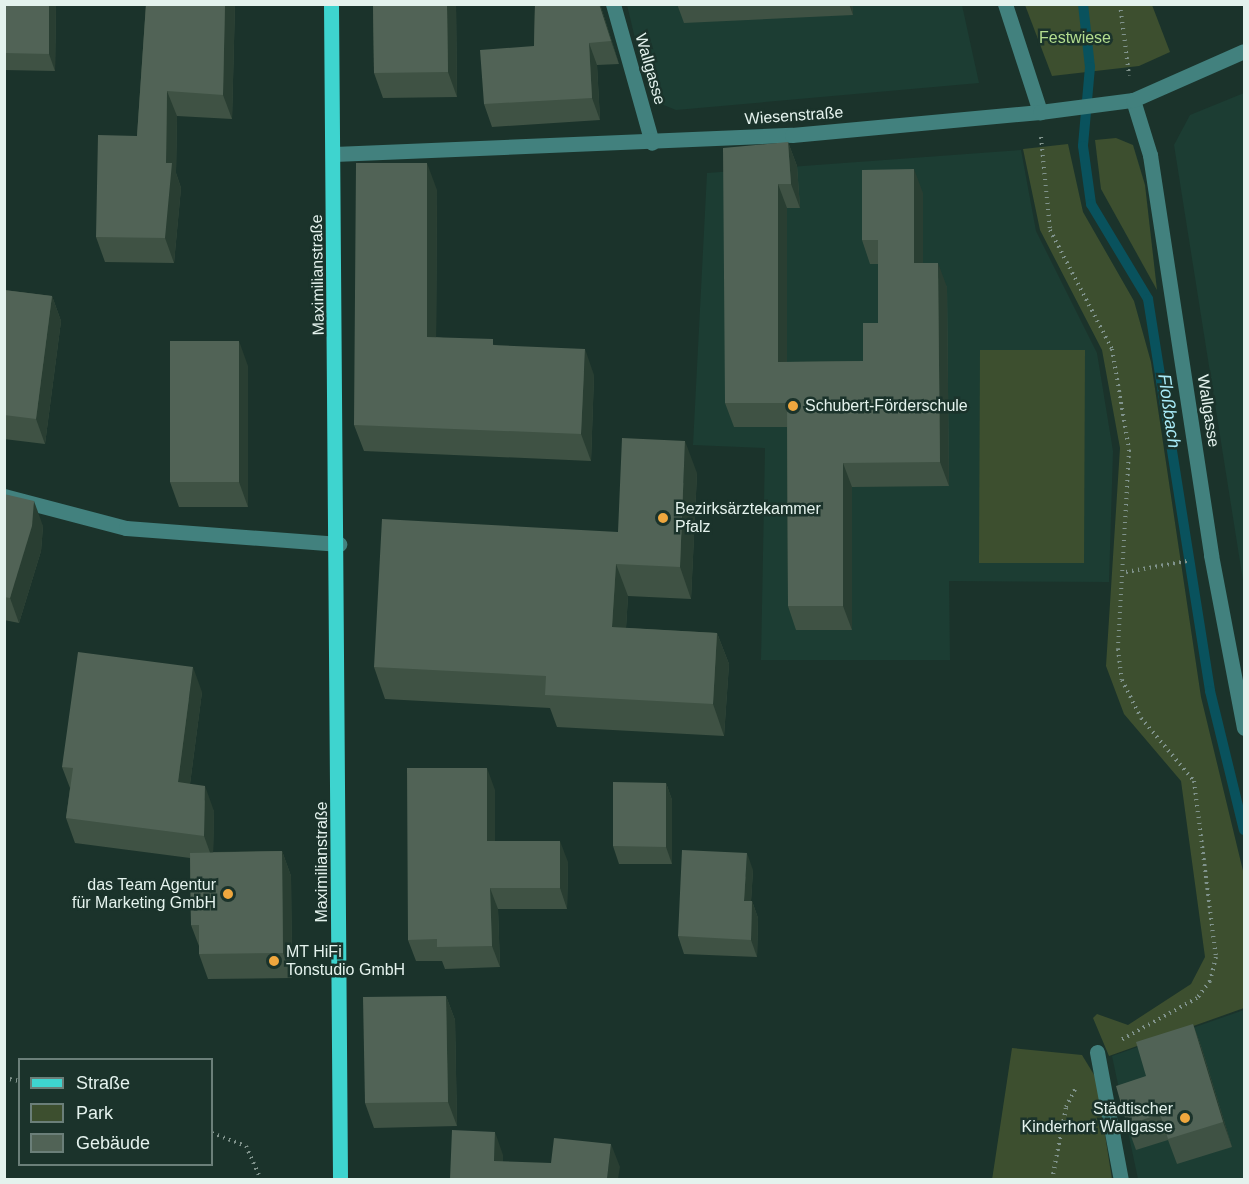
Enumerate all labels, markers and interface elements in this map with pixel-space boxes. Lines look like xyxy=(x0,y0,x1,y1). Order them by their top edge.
park label: Festwiese xyxy=(1039,28,1111,48)
street label: Wallgasse xyxy=(631,31,669,107)
street label: Wiesenstraße xyxy=(744,103,844,129)
street label: Maximilianstraße xyxy=(307,214,329,336)
water label: Floßbach xyxy=(1153,372,1185,450)
street label: Wallgasse xyxy=(1193,373,1223,449)
place label: Schubert-Förderschule xyxy=(805,396,968,416)
marker: Schubert-Förderschule xyxy=(786,399,800,413)
place label: Bezirksärztekammer Pfalz xyxy=(675,499,821,537)
marker: Bezirksärztekammer Pfalz xyxy=(656,511,670,525)
street label: Maximilianstraße xyxy=(312,802,332,922)
place label: das Team Agentur für Marketing GmbH xyxy=(72,875,216,913)
marker: das Team Agentur für Marketing GmbH xyxy=(221,887,235,901)
place label: MT HiFi Tonstudio GmbH xyxy=(286,942,405,980)
marker: MT HiFi Tonstudio GmbH xyxy=(267,954,281,968)
legend xyxy=(18,1058,213,1166)
text: Straße xyxy=(76,1073,130,1093)
place label: Städtischer Kinderhort Wallgasse xyxy=(1022,1099,1173,1137)
text: Park xyxy=(76,1103,113,1123)
marker: Städtischer Kinderhort Wallgasse xyxy=(1178,1111,1192,1125)
text: Gebäude xyxy=(76,1133,150,1153)

